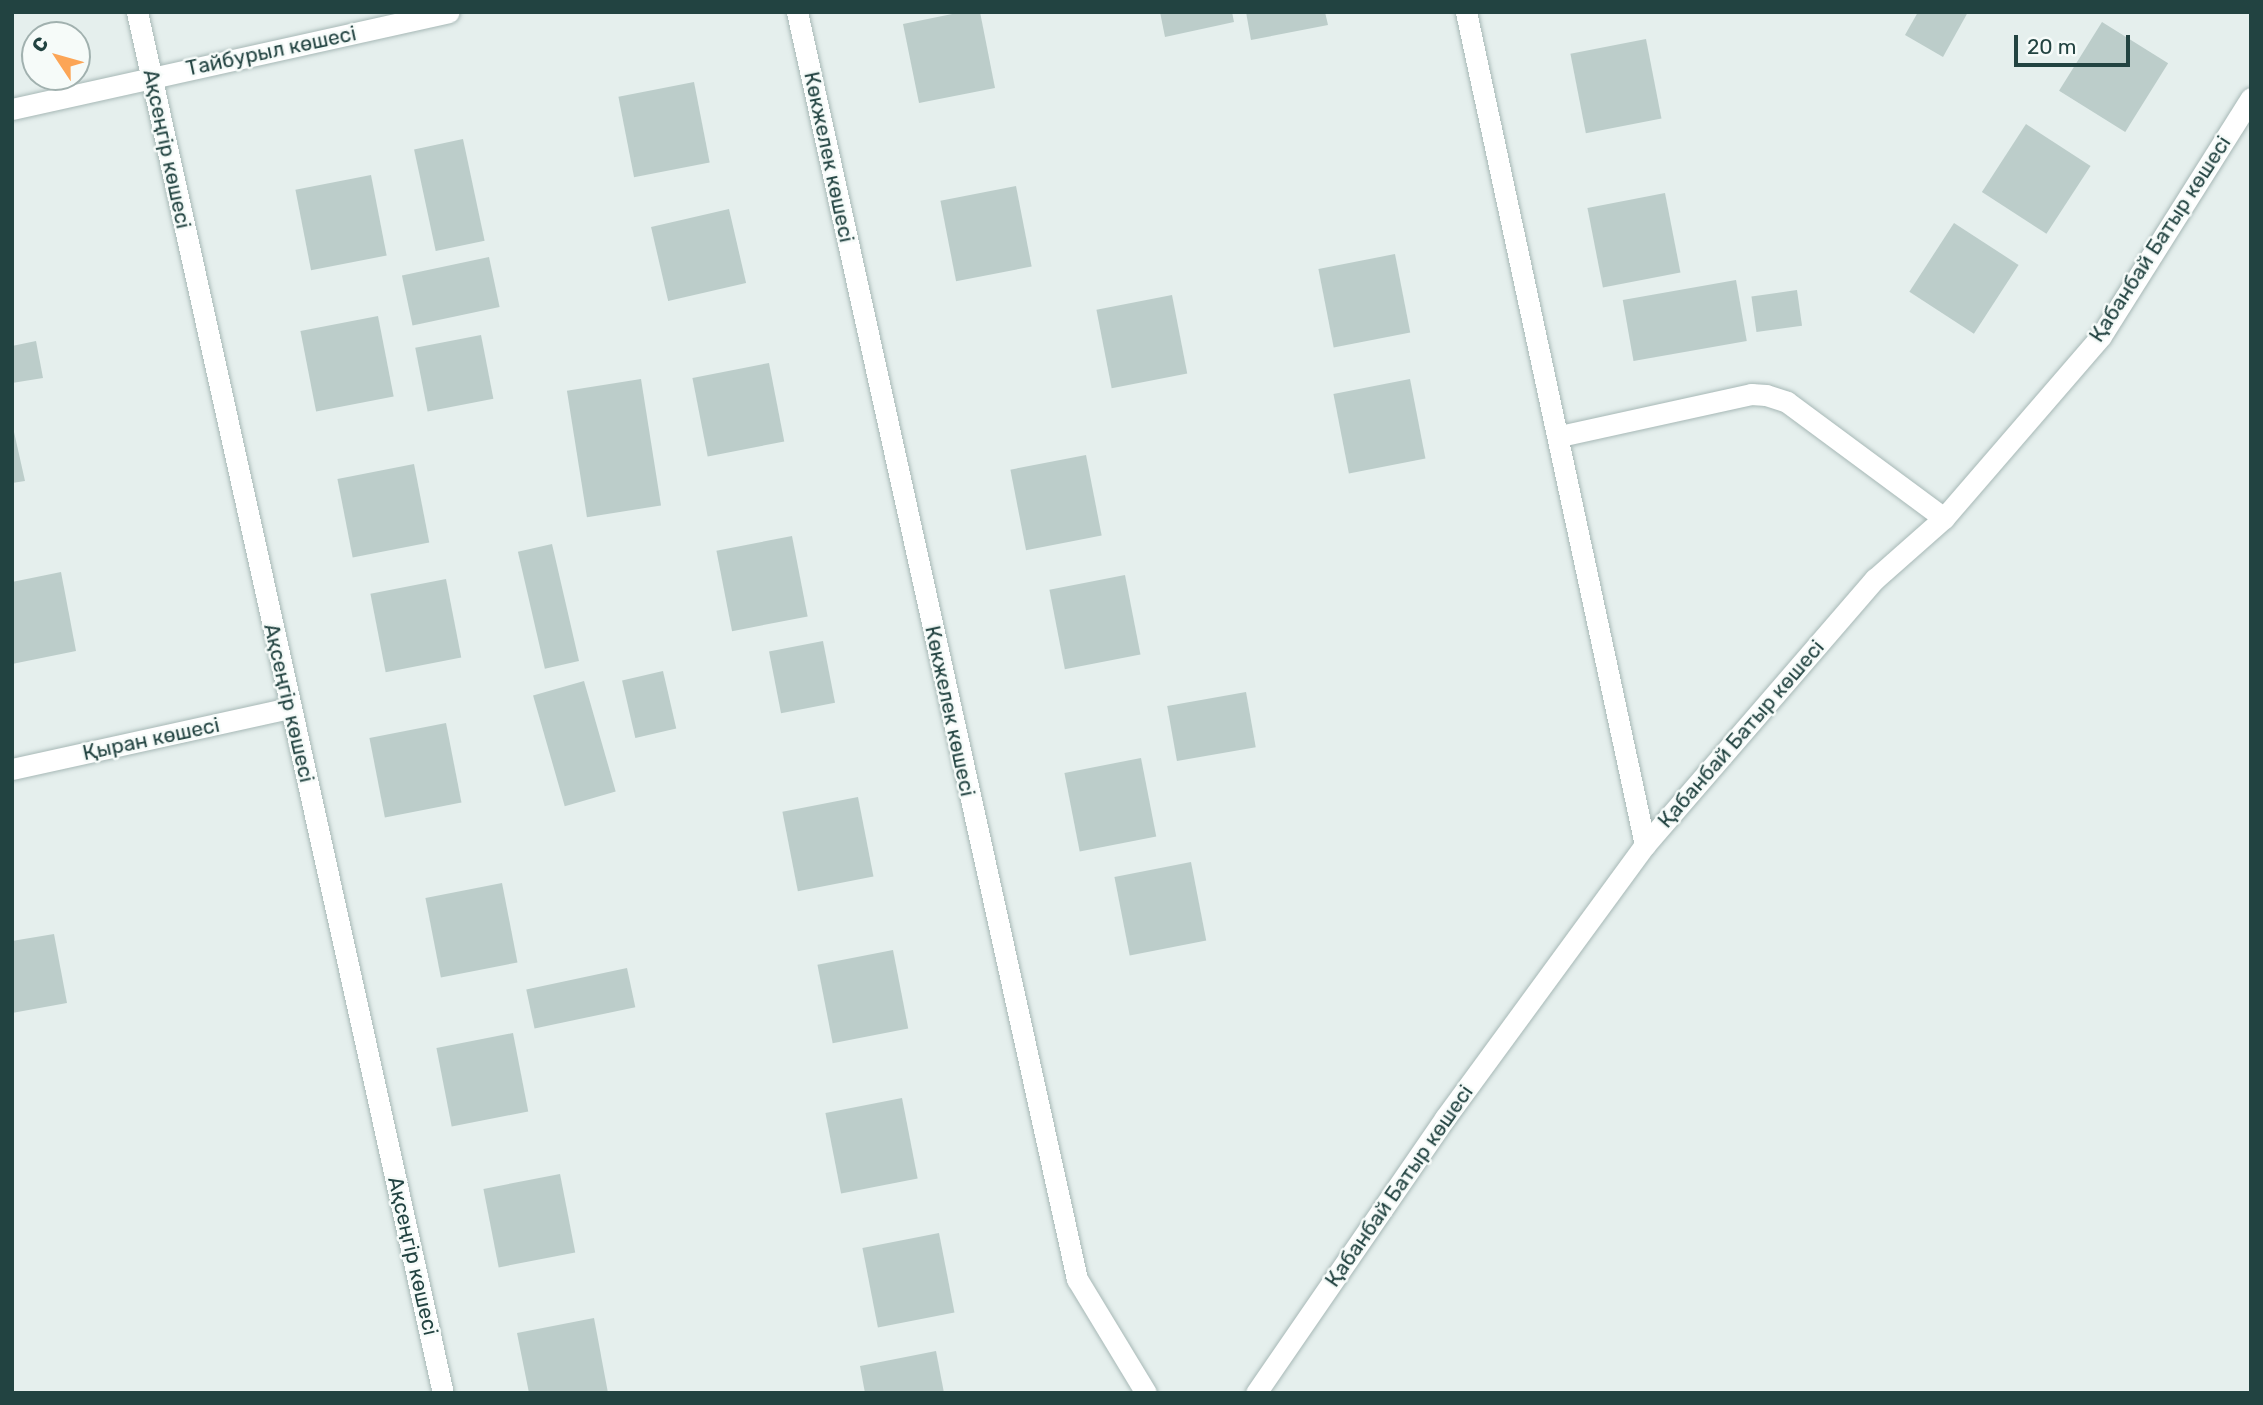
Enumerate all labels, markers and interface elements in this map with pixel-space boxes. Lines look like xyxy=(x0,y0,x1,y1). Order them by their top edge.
north arrow xyxy=(21,21,91,91)
street label: Тайбурыл көшесі xyxy=(184,21,358,81)
scale bar xyxy=(2018,21,2134,65)
text: С xyxy=(27,32,53,57)
text: 20 m xyxy=(2027,34,2076,59)
street label: Ақсеңгір көшесі xyxy=(138,67,196,231)
street label: Көкжелек көшесі xyxy=(799,69,859,245)
street label: Қабанбай Батыр көшесі xyxy=(2084,131,2236,347)
street label: Ақсеңгір көшесі xyxy=(258,621,320,785)
street label: Көкжелек көшесі xyxy=(920,623,980,799)
street label: Қабанбай Батыр көшесі xyxy=(1653,635,1829,833)
street label: Қыран көшесі xyxy=(80,712,222,766)
street label: Қабанбай Батыр көшесі xyxy=(1320,1080,1478,1292)
street label: Ақсеңгір көшесі xyxy=(382,1174,444,1338)

